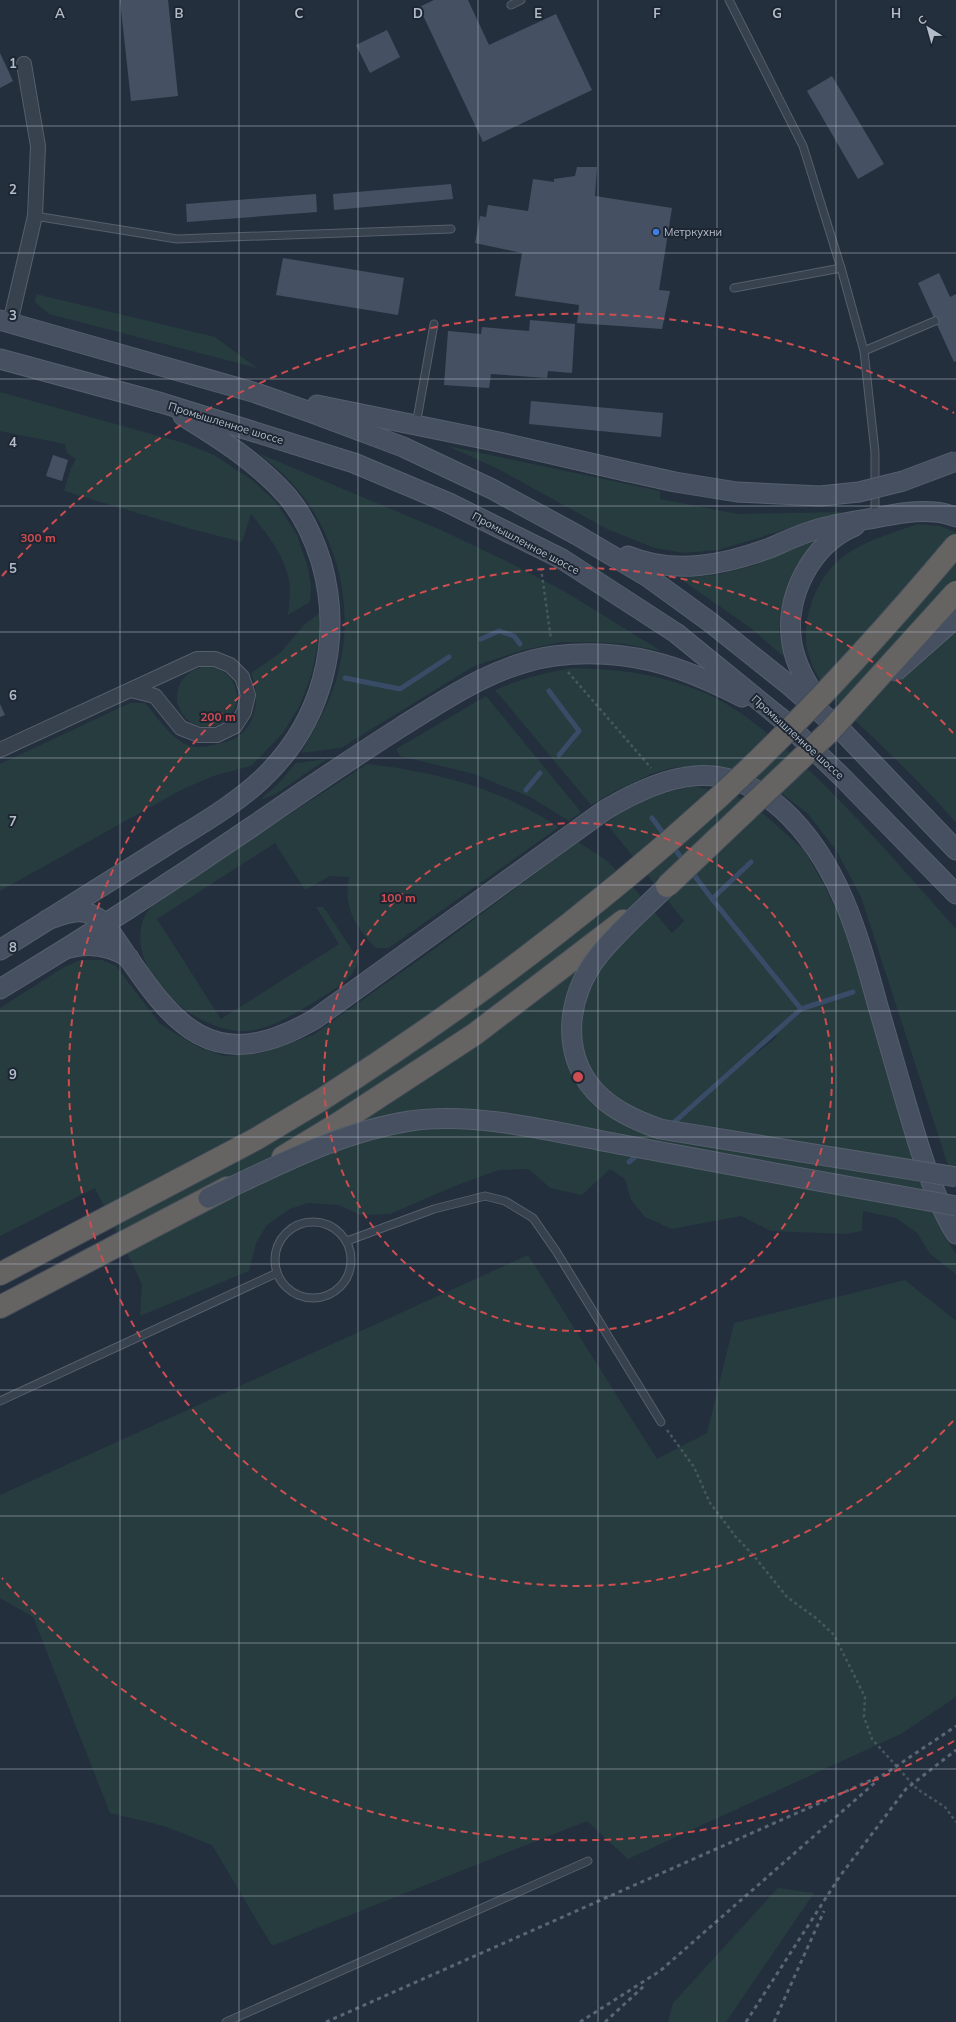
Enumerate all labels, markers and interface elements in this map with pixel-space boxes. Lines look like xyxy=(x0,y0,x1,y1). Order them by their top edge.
text: A xyxy=(55,5,65,21)
text: B xyxy=(175,5,184,21)
text: C xyxy=(295,5,304,21)
text: D xyxy=(413,5,423,21)
text: E xyxy=(534,5,542,21)
text: F xyxy=(653,5,661,21)
text: G xyxy=(772,5,782,21)
text: H xyxy=(891,5,901,21)
north arrow xyxy=(908,8,948,48)
text: С xyxy=(915,12,930,28)
text: 1 xyxy=(9,55,17,71)
text: 2 xyxy=(9,181,17,197)
place label: Метркухни xyxy=(664,225,722,239)
marker: Метркухни xyxy=(651,227,661,237)
text: 3 xyxy=(9,307,17,323)
street label: Промышленное шоссе xyxy=(167,399,285,447)
text: 4 xyxy=(9,434,17,450)
street label: Промышленное шоссе xyxy=(470,509,582,577)
text: 300 m xyxy=(20,530,56,545)
text: 5 xyxy=(9,560,17,576)
text: 6 xyxy=(9,687,17,703)
street label: Промышленное шоссе xyxy=(749,692,847,782)
text: 200 m xyxy=(200,709,236,724)
text: 7 xyxy=(9,813,17,829)
text: 100 m xyxy=(380,890,416,905)
text: 8 xyxy=(9,939,17,955)
text: 9 xyxy=(9,1066,17,1082)
centre of rings xyxy=(571,1070,585,1084)

